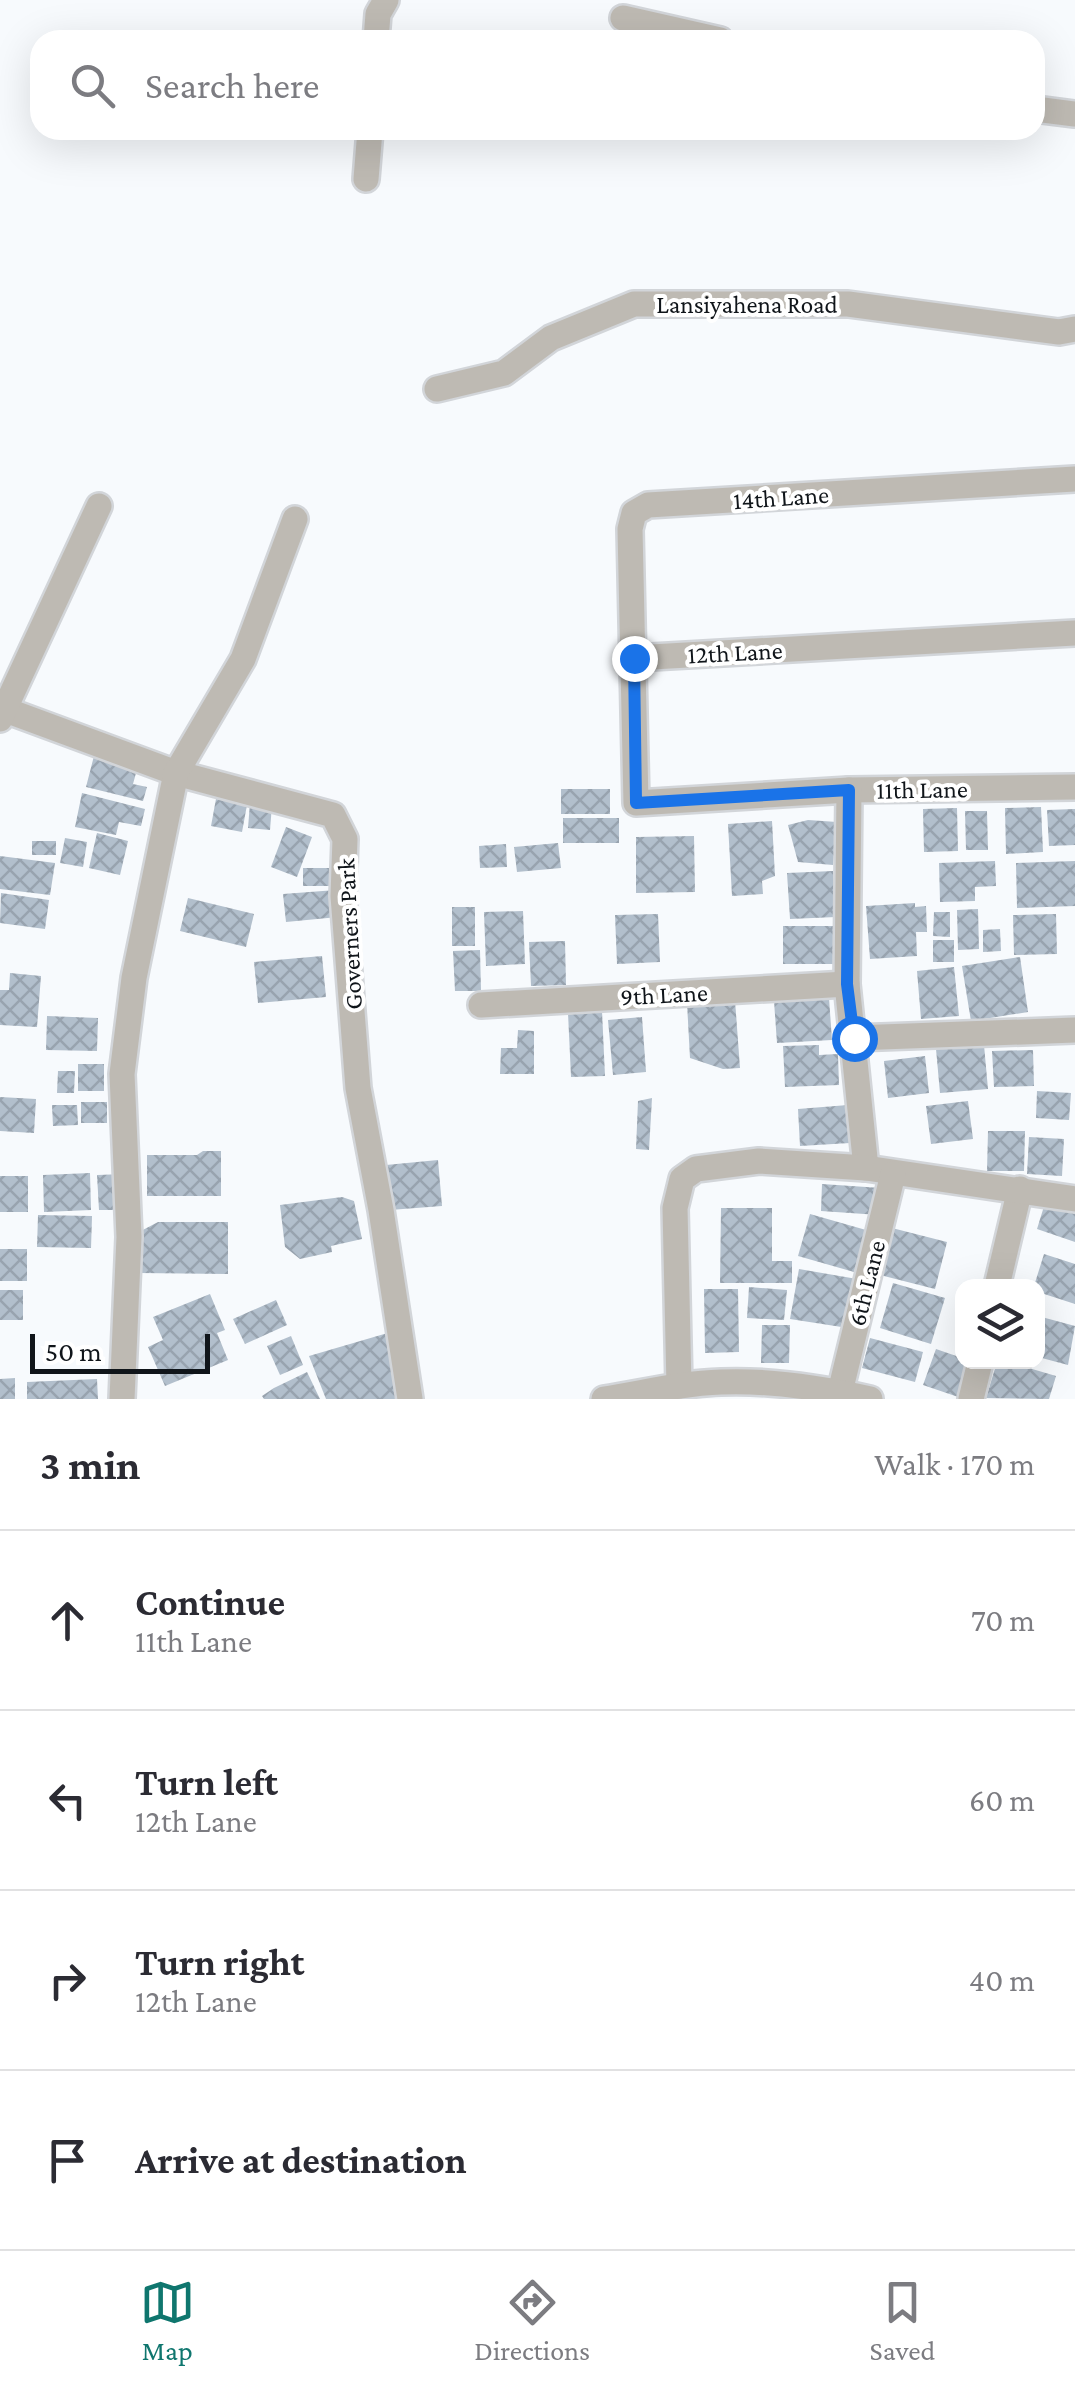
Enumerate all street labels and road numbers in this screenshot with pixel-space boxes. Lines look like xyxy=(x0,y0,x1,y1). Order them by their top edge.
street label: Lansiyahena Road xyxy=(656,291,838,319)
street label: 14th Lane xyxy=(732,481,830,514)
street label: 12th Lane xyxy=(687,637,783,668)
street label: 11th Lane xyxy=(876,775,968,804)
street label: Governers Park xyxy=(332,858,367,1010)
street label: 9th Lane xyxy=(620,979,708,1010)
street label: 6th Lane xyxy=(843,1237,890,1329)

